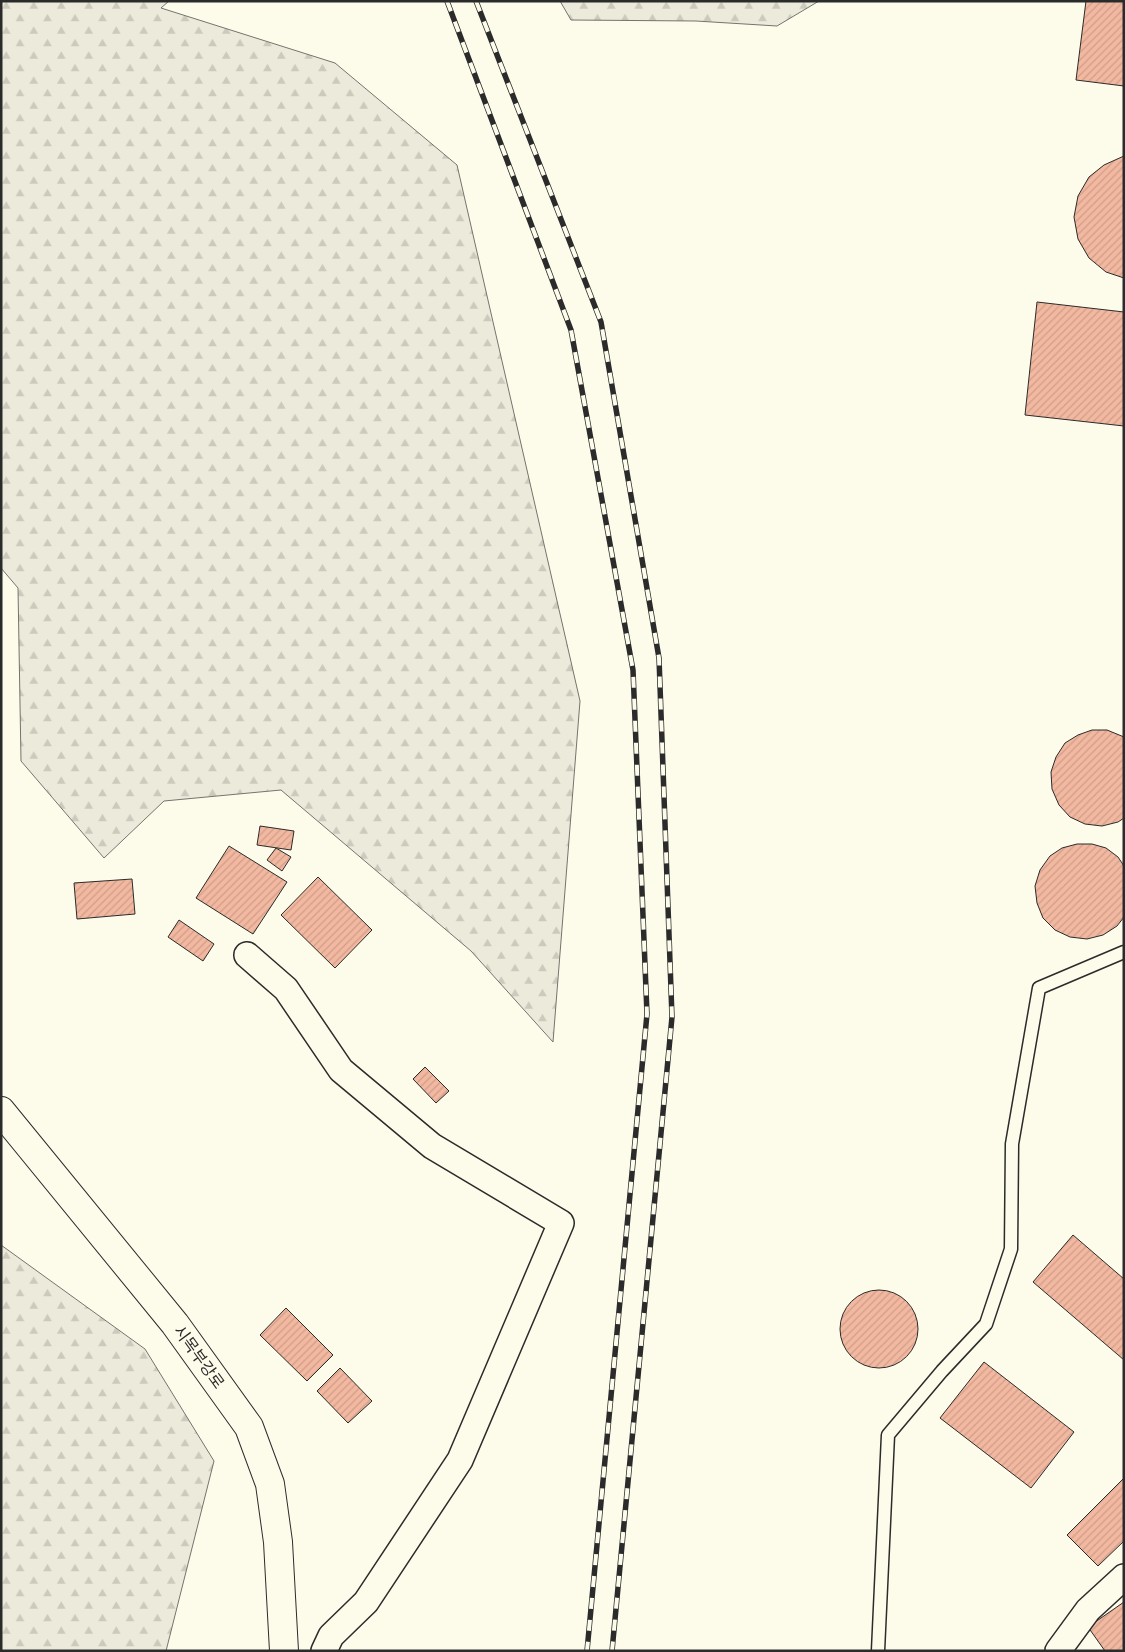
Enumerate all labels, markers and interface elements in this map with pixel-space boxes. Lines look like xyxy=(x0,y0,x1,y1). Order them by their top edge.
street label: 시목부강로 xyxy=(170,1322,228,1393)

